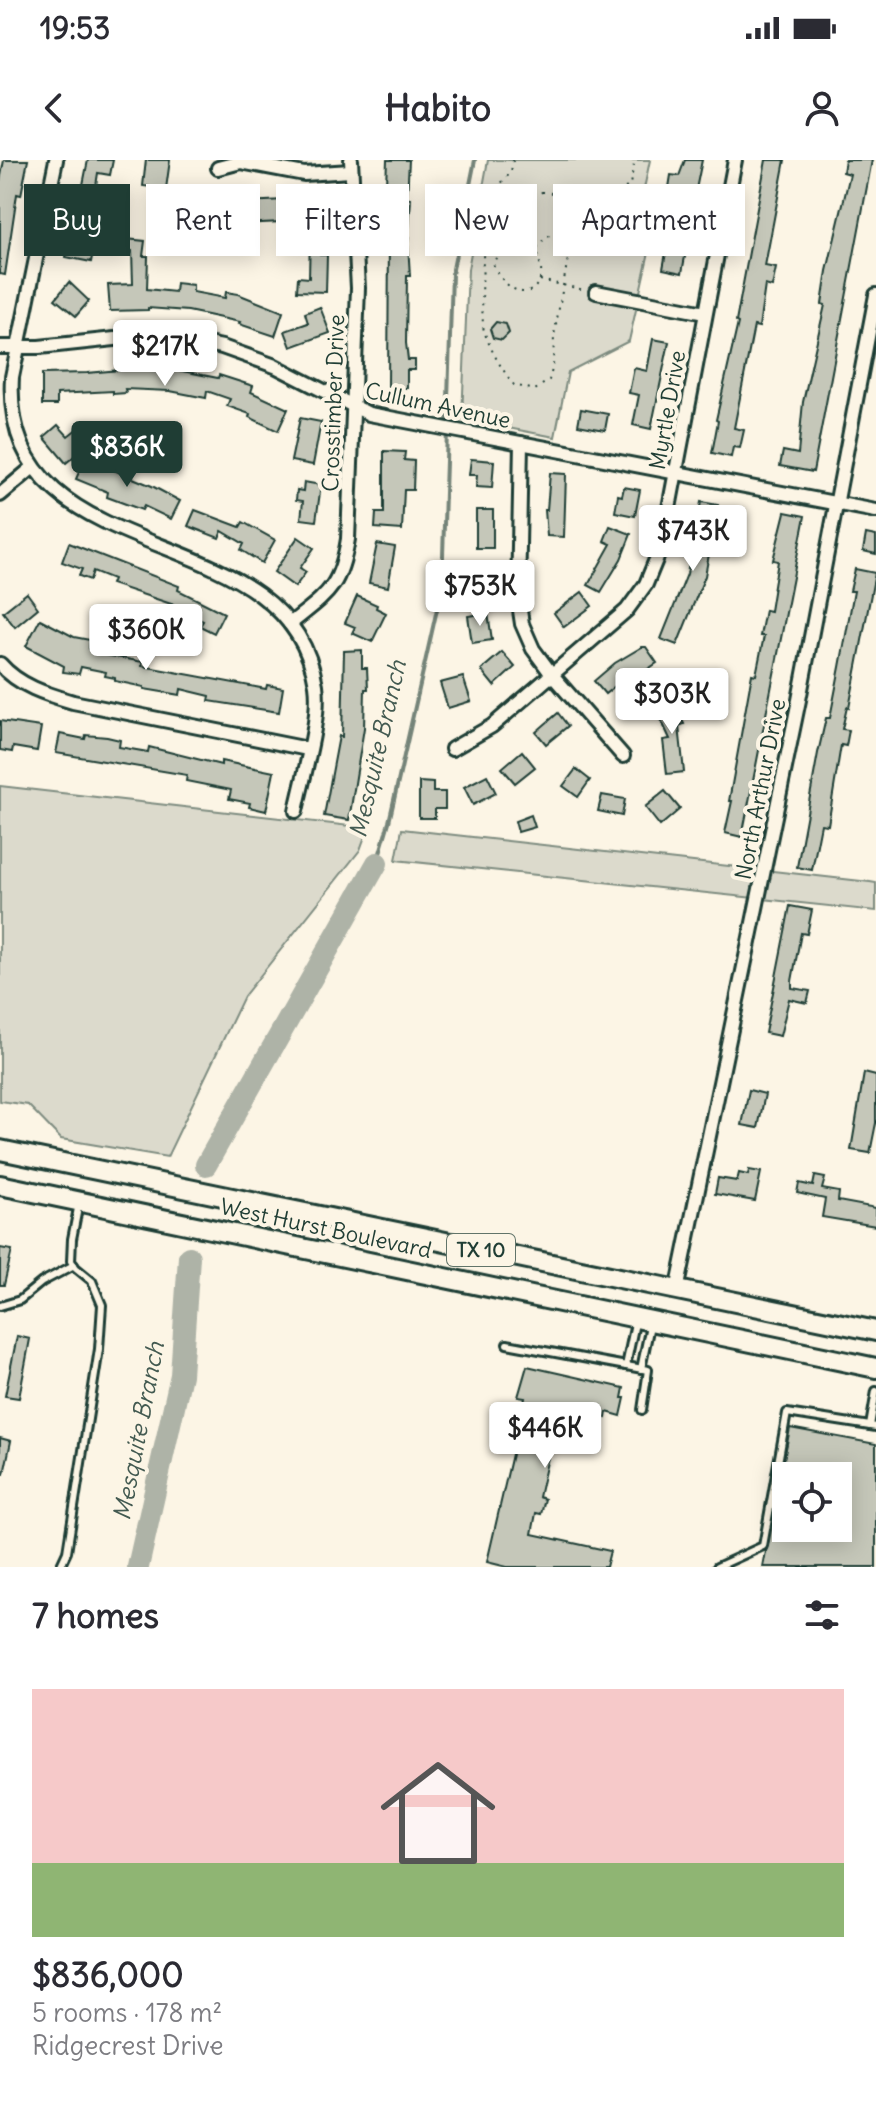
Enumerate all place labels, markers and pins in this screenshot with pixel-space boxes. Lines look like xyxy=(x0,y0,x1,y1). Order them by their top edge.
pin: $217K xyxy=(109,320,221,388)
pin: $836K xyxy=(71,421,183,489)
pin: $743K xyxy=(637,505,749,573)
pin: $753K xyxy=(424,560,536,628)
pin: $360K xyxy=(90,604,202,672)
pin: $303K xyxy=(616,668,728,736)
pin: $446K xyxy=(489,1402,601,1470)

